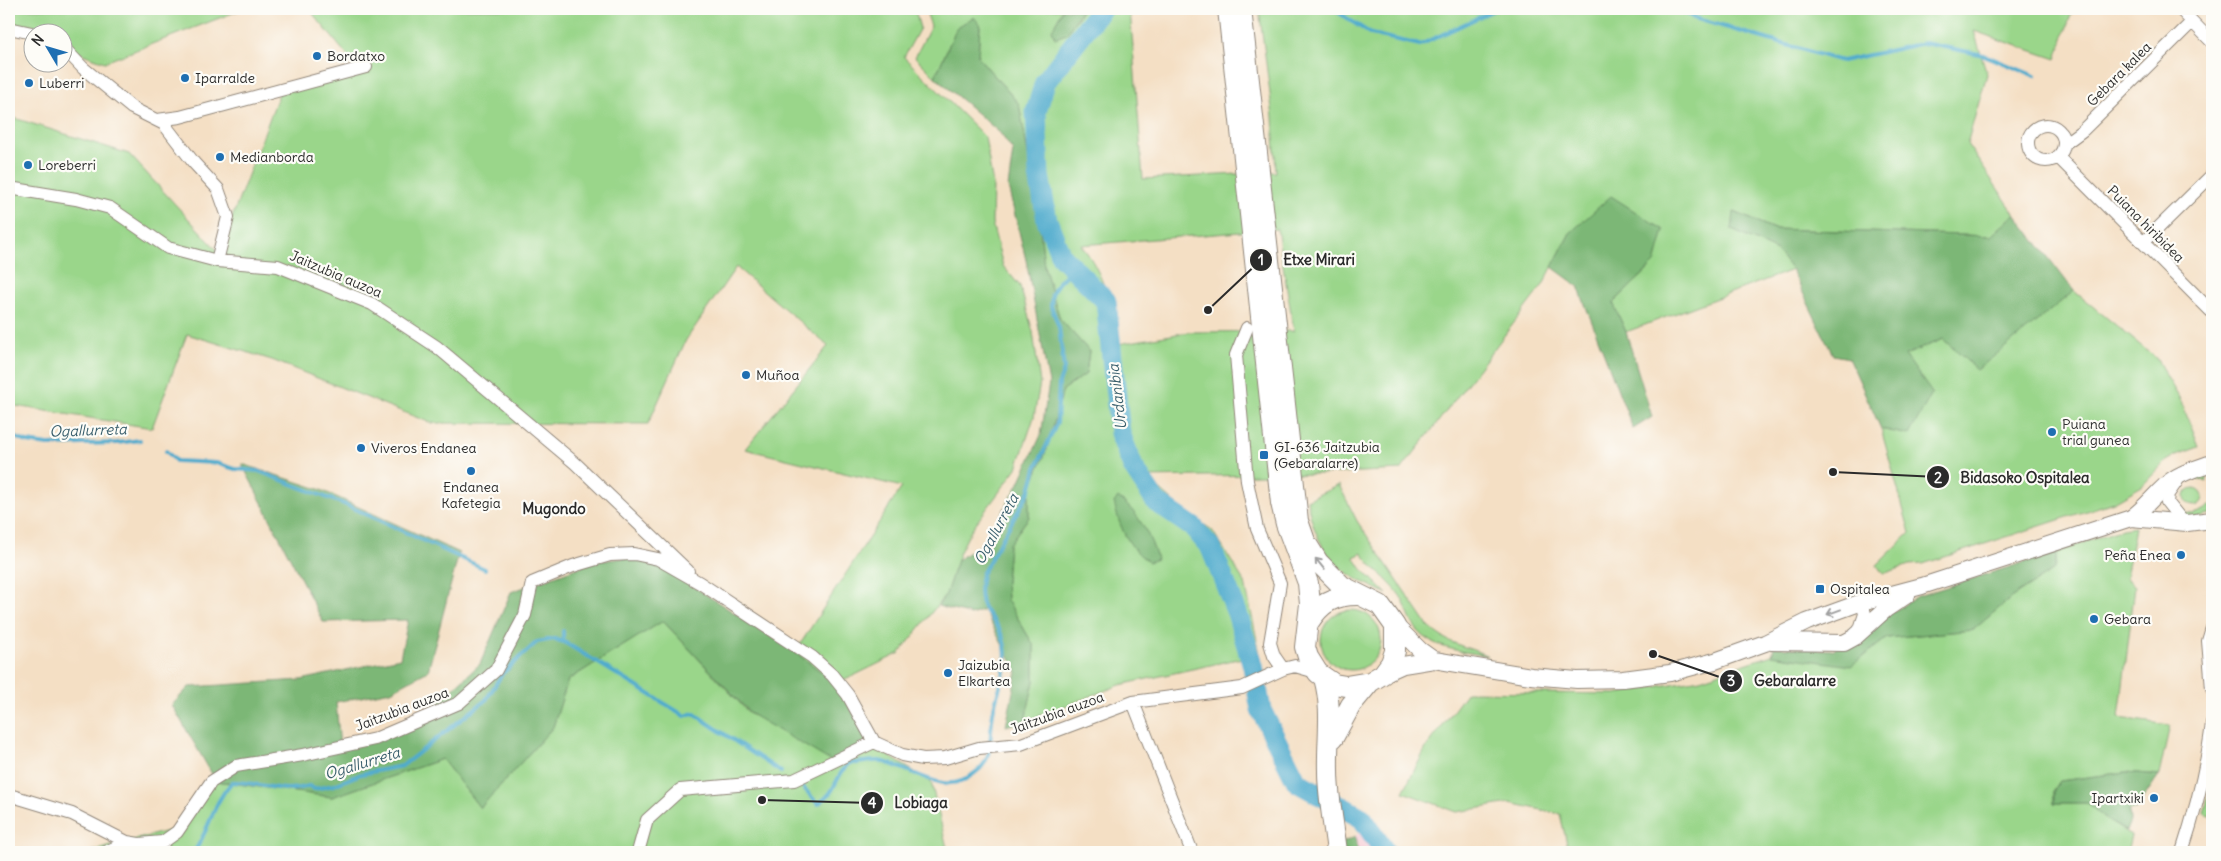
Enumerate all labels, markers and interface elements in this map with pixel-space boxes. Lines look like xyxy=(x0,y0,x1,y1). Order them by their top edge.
north arrow xyxy=(22,22,72,72)
text: N xyxy=(28,31,48,49)
street label: Gebara kalea xyxy=(2083,38,2155,110)
place label: Bordatxo xyxy=(327,47,385,65)
marker: Bordatxo xyxy=(311,50,323,62)
place label: Iparralde xyxy=(195,69,255,87)
marker: Iparralde xyxy=(179,72,191,84)
place label: Luberri xyxy=(39,74,84,92)
marker: Luberri xyxy=(23,77,35,89)
place label: Medianborda xyxy=(230,148,314,166)
marker: Medianborda xyxy=(214,151,226,163)
place label: Loreberri xyxy=(38,156,96,174)
marker: Loreberri xyxy=(22,159,34,171)
street label: Puiana hiribidea xyxy=(2104,182,2188,266)
callout: Etxe Mirari xyxy=(1248,245,1365,275)
street label: Jaitzubia auzoa xyxy=(287,246,385,302)
text: 1 xyxy=(1258,250,1264,269)
text: Etxe Mirari xyxy=(1283,250,1355,269)
water label: Urdanibia xyxy=(1103,362,1130,431)
place label: Muñoa xyxy=(756,366,799,384)
marker: Muñoa xyxy=(740,369,752,381)
place label: Puiana trial gunea xyxy=(2062,415,2130,449)
water label: Ogallurreta xyxy=(49,419,128,441)
marker: Puiana trial gunea xyxy=(2046,426,2058,438)
place label: GI-636 Jaitzubia (Gebaralarre) xyxy=(1274,438,1380,472)
place label: Viveros Endanea xyxy=(371,439,477,457)
marker: Viveros Endanea xyxy=(355,442,367,454)
marker: GI-636 Jaitzubia (Gebaralarre) xyxy=(1258,449,1270,461)
callout: Bidasoko Ospitalea xyxy=(1925,462,2099,492)
marker: Endanea Kafetegia xyxy=(465,465,477,477)
text: 2 xyxy=(1934,468,1942,487)
text: Bidasoko Ospitalea xyxy=(1960,468,2090,488)
place label: Endanea Kafetegia xyxy=(441,478,501,512)
water label: Ogallurreta xyxy=(969,489,1023,568)
district label: Mugondo xyxy=(522,499,586,519)
place label: Peña Enea xyxy=(2104,546,2171,564)
marker: Peña Enea xyxy=(2175,549,2187,561)
one-way arrow xyxy=(1315,557,1326,570)
place label: Ospitalea xyxy=(1830,580,1890,598)
marker: Ospitalea xyxy=(1814,583,1826,595)
one-way arrow xyxy=(1827,608,1842,617)
place label: Gebara xyxy=(2104,610,2151,628)
marker: Gebara xyxy=(2088,613,2100,625)
place label: Jaizubia Elkartea xyxy=(958,656,1010,690)
callout: Gebaralarre xyxy=(1718,666,1846,696)
marker: Jaizubia Elkartea xyxy=(942,667,954,679)
text: 3 xyxy=(1727,671,1735,690)
text: Gebaralarre xyxy=(1754,671,1836,690)
street label: Jaitzubia auzoa xyxy=(353,683,451,735)
street label: Jaitzubia auzoa xyxy=(1008,688,1106,738)
water label: Ogallurreta xyxy=(322,742,403,783)
callout: Lobiaga xyxy=(859,788,958,818)
place label: Ipartxiki xyxy=(2091,789,2144,807)
marker: Ipartxiki xyxy=(2148,792,2160,804)
text: 4 xyxy=(868,793,877,812)
text: Lobiaga xyxy=(894,793,948,813)

